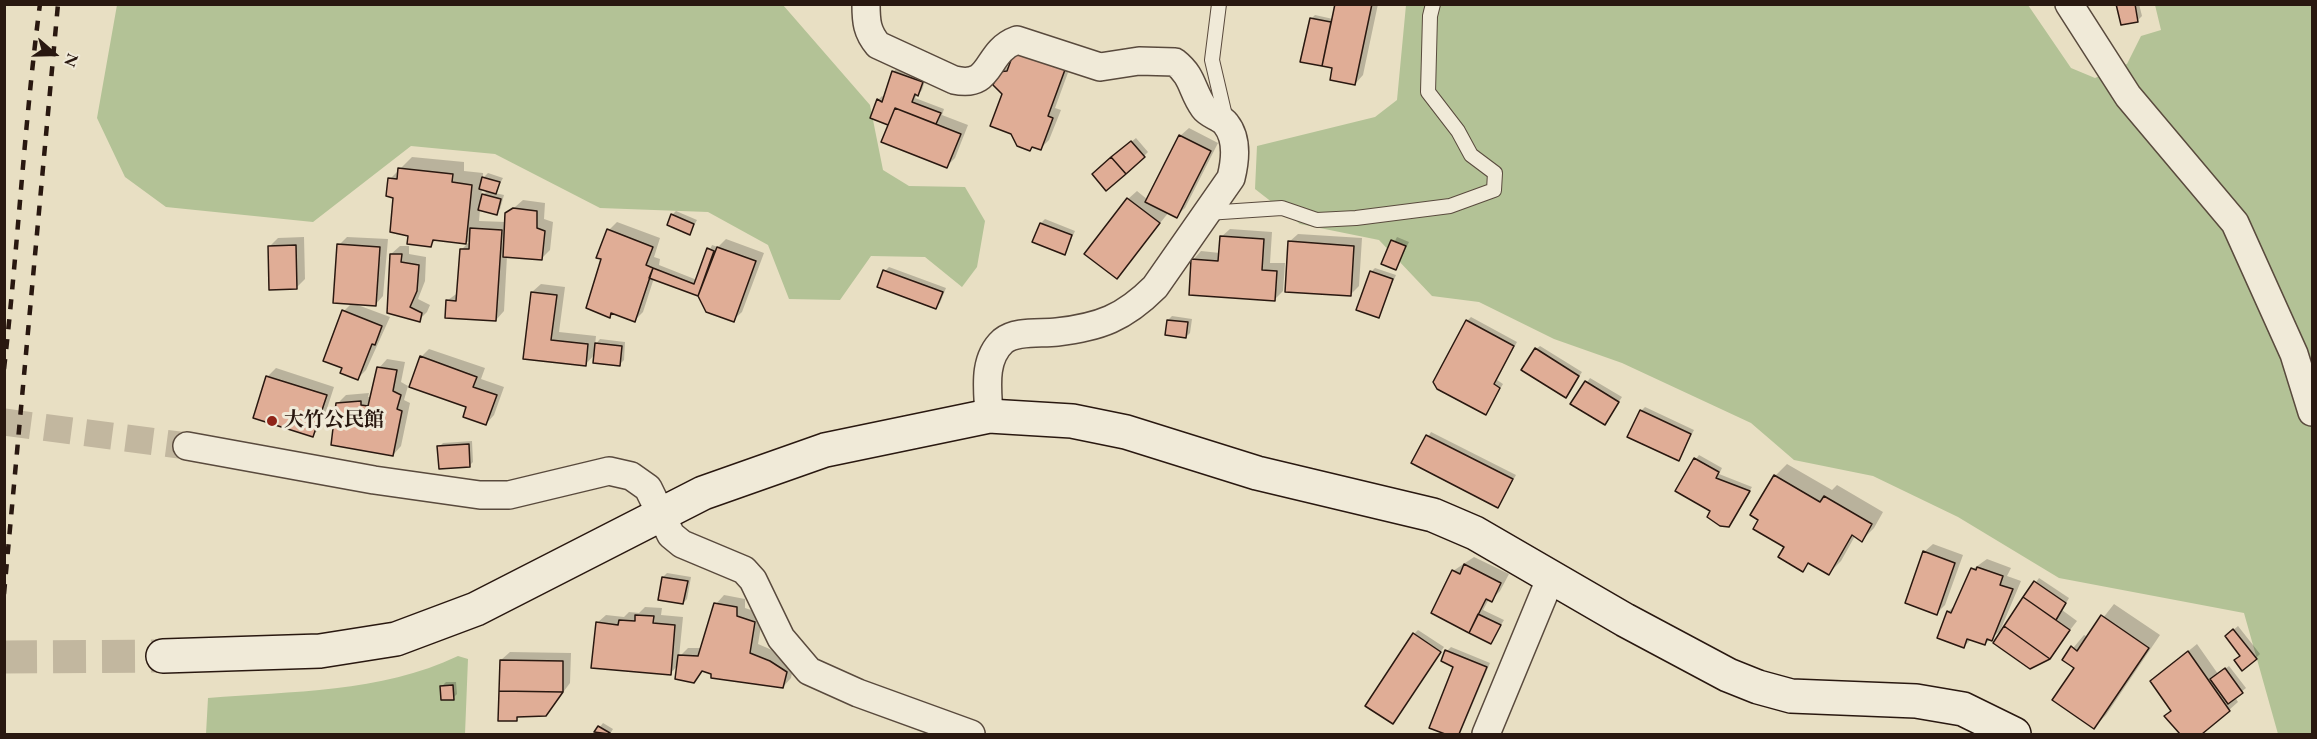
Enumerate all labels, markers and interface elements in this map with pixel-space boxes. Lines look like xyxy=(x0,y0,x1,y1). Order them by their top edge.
north arrow xyxy=(24,24,84,84)
text: N xyxy=(59,51,83,70)
place label: 大竹公民館 xyxy=(284,409,384,433)
marker: 大竹公民館 xyxy=(265,414,279,428)

